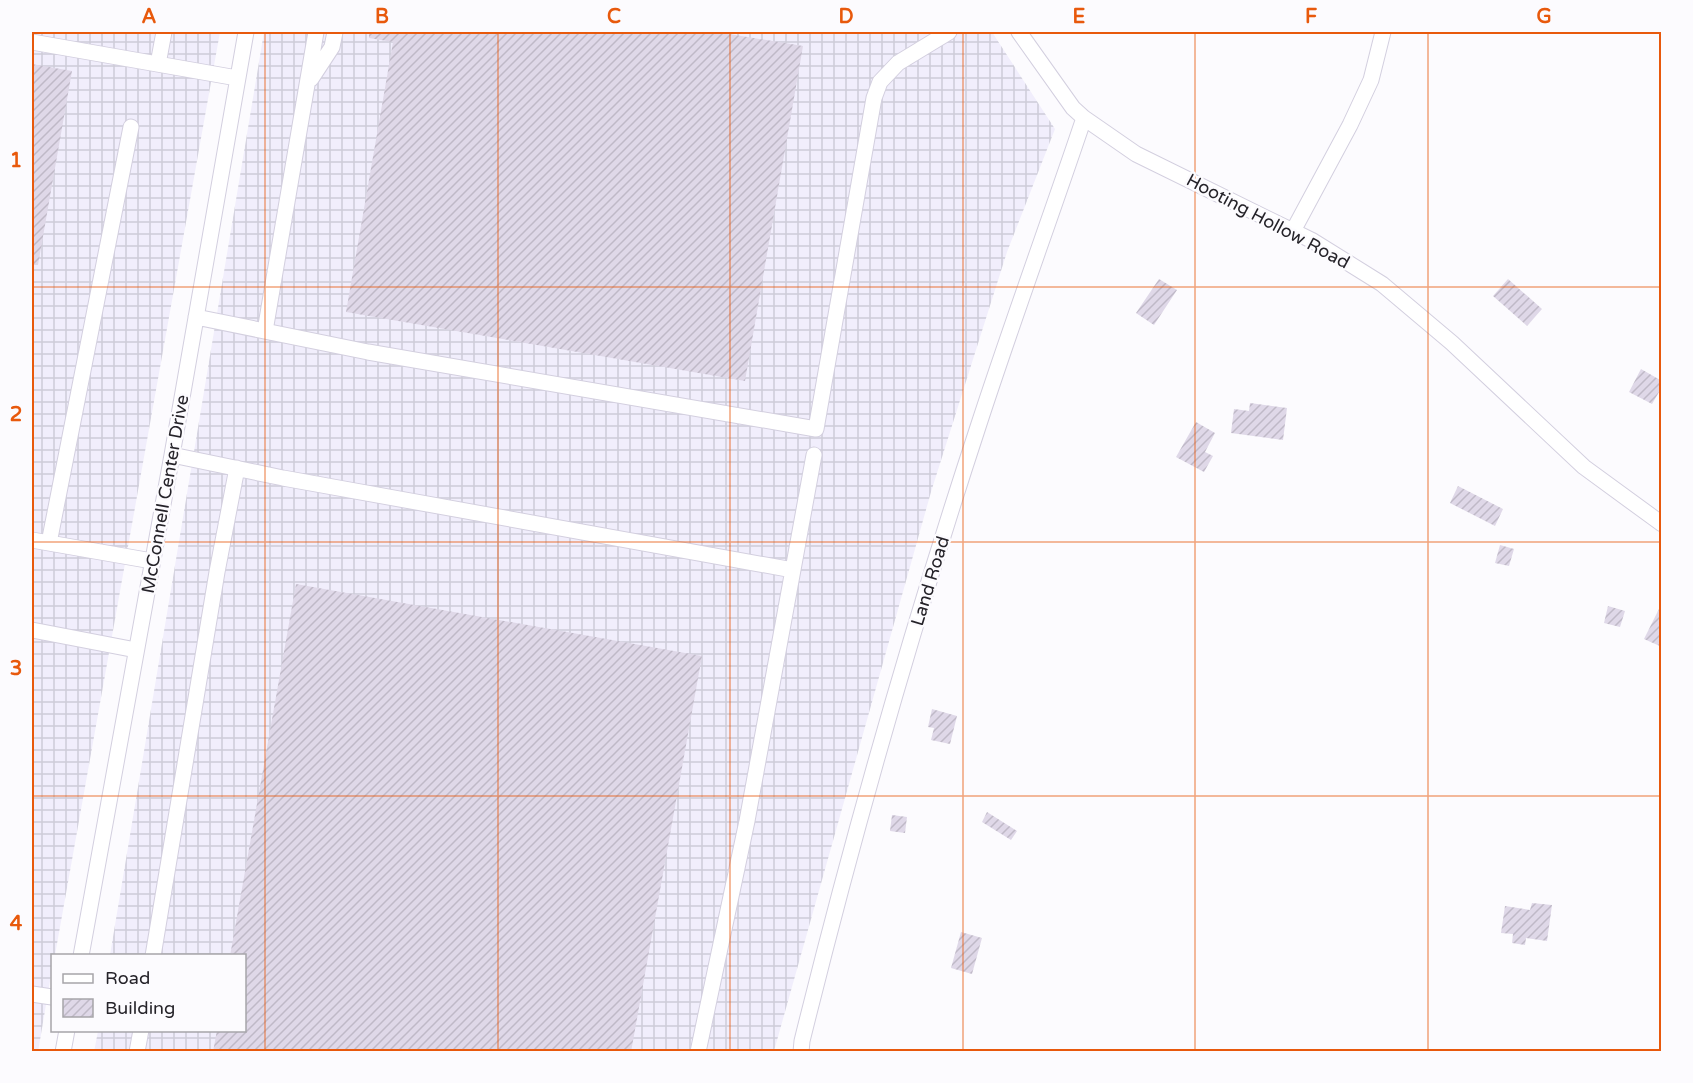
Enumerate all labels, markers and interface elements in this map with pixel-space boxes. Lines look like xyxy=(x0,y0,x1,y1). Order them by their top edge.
text: A xyxy=(142,5,157,29)
text: B xyxy=(375,5,389,29)
text: C xyxy=(607,5,621,29)
text: D xyxy=(838,5,854,29)
text: E xyxy=(1073,5,1086,29)
text: F xyxy=(1305,5,1317,29)
text: G xyxy=(1536,5,1552,29)
text: 1 xyxy=(10,149,22,173)
street label: Hooting Hollow Road xyxy=(1183,169,1353,273)
street label: McConnell Center Drive xyxy=(137,393,193,595)
text: 2 xyxy=(10,403,22,427)
street label: Land Road xyxy=(906,533,954,629)
text: 3 xyxy=(10,657,22,681)
text: 4 xyxy=(10,912,23,936)
legend xyxy=(51,954,246,1032)
text: Road xyxy=(105,967,150,989)
text: Building xyxy=(105,997,175,1019)

